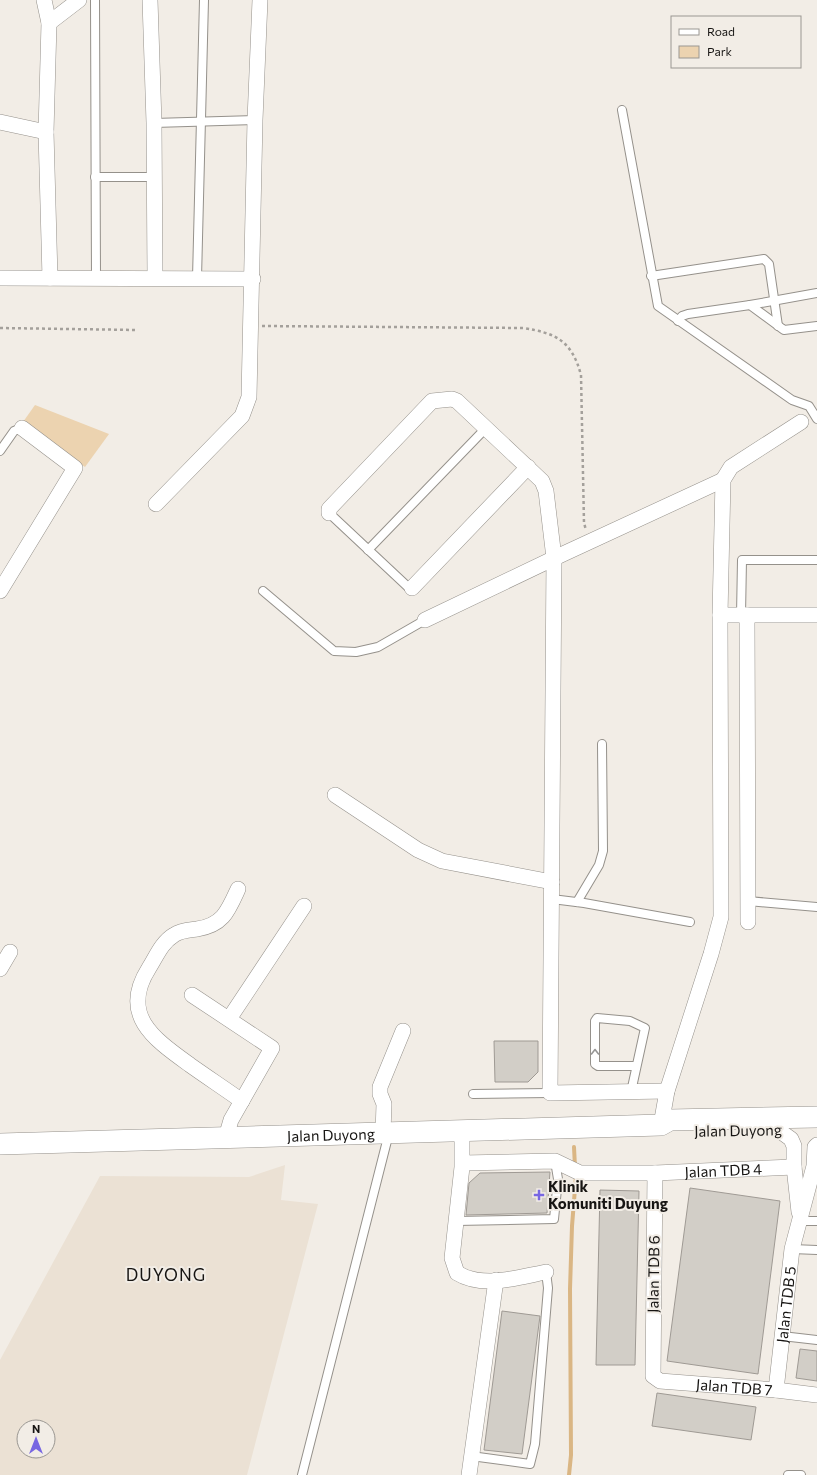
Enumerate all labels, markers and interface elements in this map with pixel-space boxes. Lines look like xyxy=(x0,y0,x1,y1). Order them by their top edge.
legend xyxy=(671,16,801,68)
text: Road xyxy=(707,24,735,38)
text: Park xyxy=(707,44,733,58)
one-way arrow xyxy=(591,1049,599,1055)
street label: Jalan Duyong xyxy=(694,1120,782,1140)
street label: Jalan Duyong xyxy=(287,1124,375,1145)
street label: Jalan TDB 4 xyxy=(684,1159,762,1181)
place label: Klinik Komuniti Duyung xyxy=(548,1177,668,1212)
marker: Klinik Komuniti Duyung xyxy=(533,1189,545,1201)
street label: Jalan TDB 6 xyxy=(643,1235,663,1313)
district label: DUYONG xyxy=(126,1264,206,1285)
street label: Jalan TDB 5 xyxy=(772,1265,799,1344)
street label: Jalan TDB 7 xyxy=(695,1375,773,1399)
north arrow xyxy=(16,1419,56,1459)
text: N xyxy=(32,1422,40,1435)

